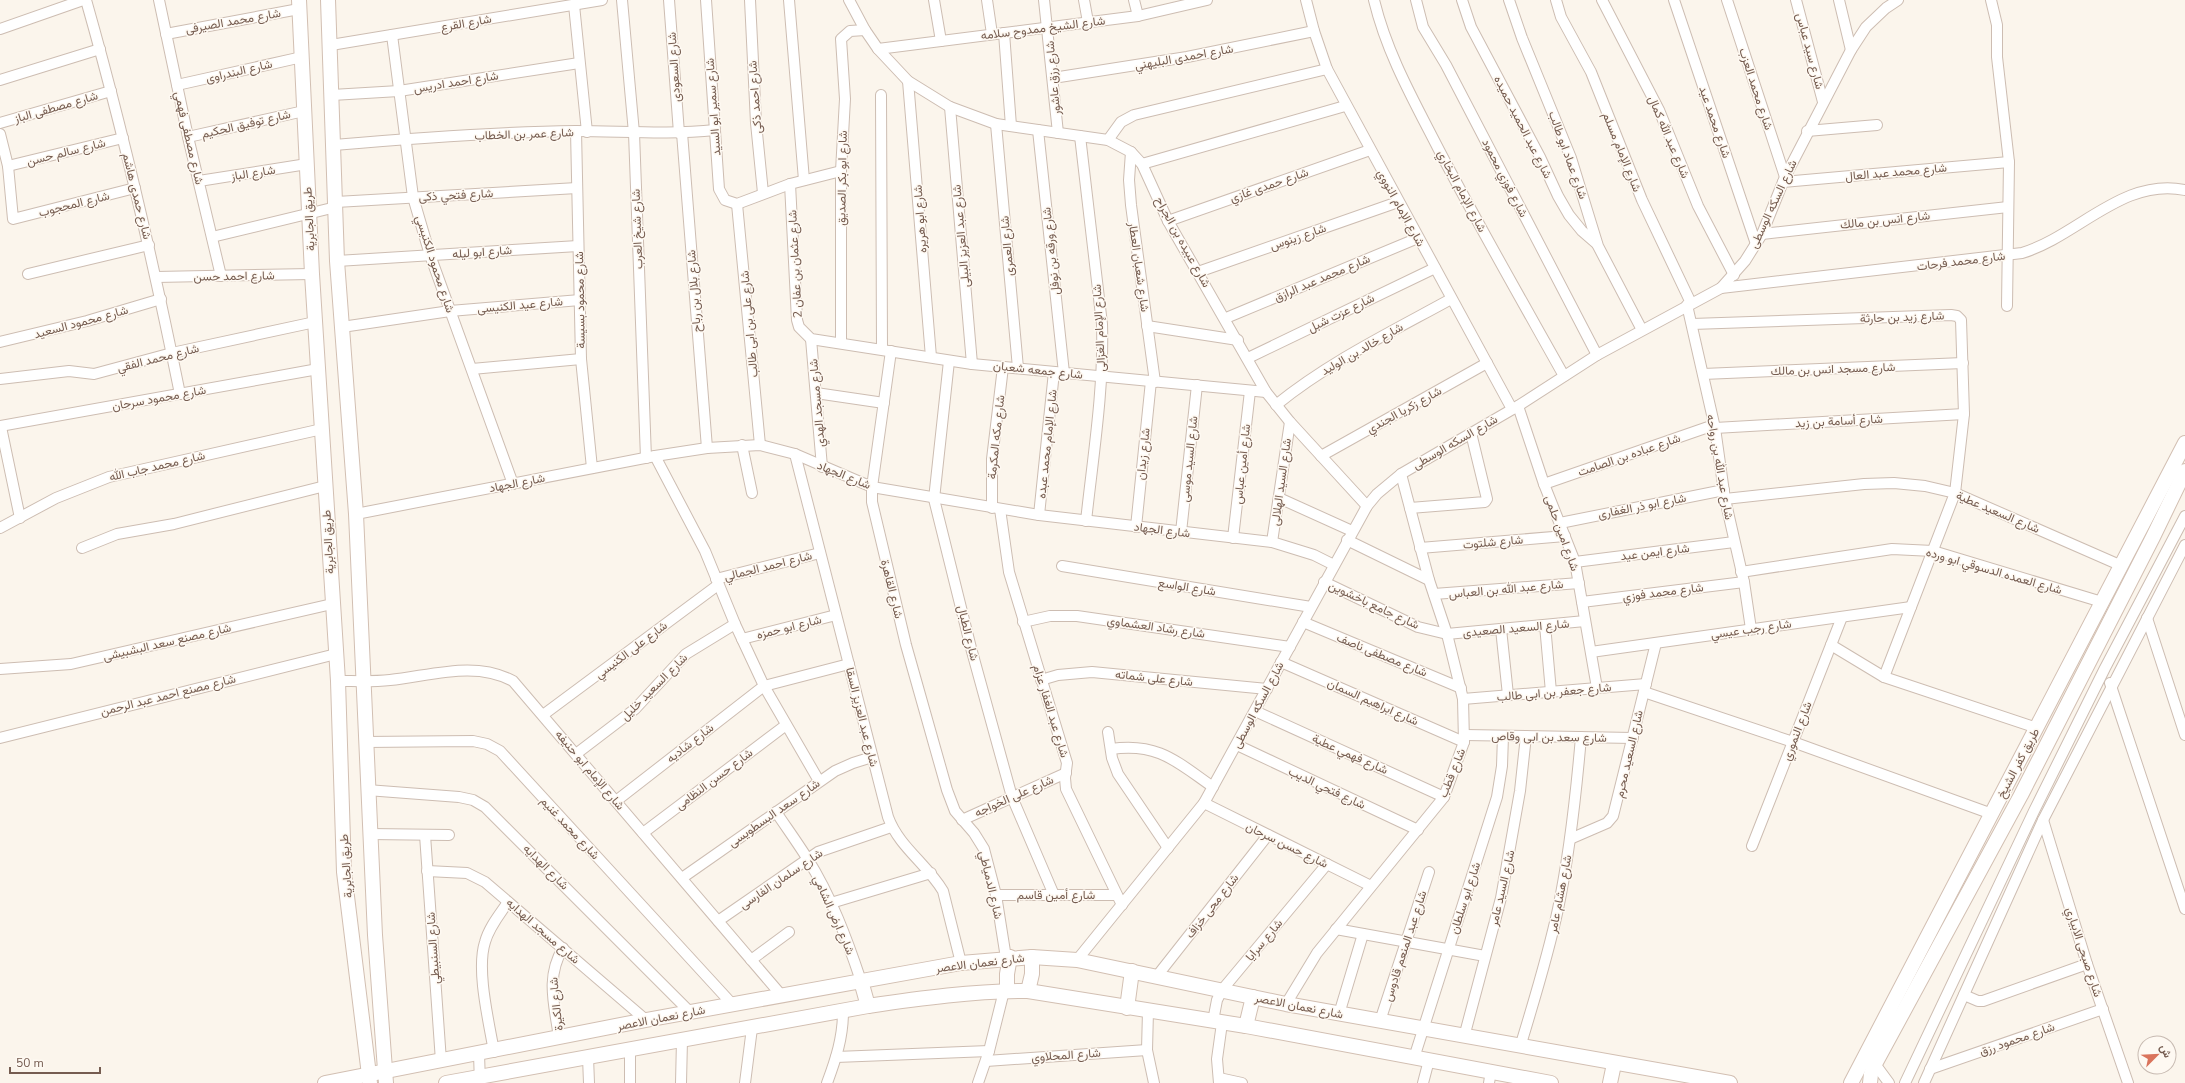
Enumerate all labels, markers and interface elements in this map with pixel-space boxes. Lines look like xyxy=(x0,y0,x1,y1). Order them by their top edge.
street label: شارع محمد الصيرفى xyxy=(184,5,282,38)
street label: شارع القرع xyxy=(439,11,493,36)
street label: شارع سيد عباس xyxy=(1791,11,1828,91)
street label: شارع الشيخ ممدوح سلامه xyxy=(980,12,1106,45)
street label: شارع السعودى xyxy=(664,31,685,102)
street label: شارع رزق عاشور xyxy=(1042,40,1065,117)
street label: شارع احمدى البليهني xyxy=(1133,40,1235,76)
street label: شارع محمد العزب xyxy=(1734,46,1777,132)
street label: شارع البندراوى xyxy=(204,56,274,87)
street label: شارع سمير ابو السيد xyxy=(702,58,725,156)
street label: شارع احمد ذكى xyxy=(744,60,767,134)
street label: شارع احمد ادريس xyxy=(412,67,500,98)
street label: شارع عبد الحميد حميده xyxy=(1489,73,1556,182)
street label: شارع محمد عيد xyxy=(1694,84,1735,160)
street label: شارع مصطفى الباز xyxy=(11,87,100,128)
street label: شارع مصطفى فهمي xyxy=(169,90,208,187)
street label: شارع عبد الله كمال xyxy=(1643,93,1694,181)
street label: شارع توفيق الحكيم xyxy=(200,106,292,143)
street label: شارع عماد ابو طالب xyxy=(1544,109,1591,202)
street label: شارع الإمام مسلم xyxy=(1598,110,1645,195)
street label: شارع عمر بن الخطاب xyxy=(474,124,574,145)
street label: شارع ابو بكر الصديق xyxy=(833,130,852,226)
street label: شارع سالم حسن xyxy=(25,134,107,171)
street label: شارع فوزي محمود xyxy=(1477,136,1532,221)
street label: شارع الإمام البخاري xyxy=(1432,147,1490,236)
street label: شارع حمدى هاشم xyxy=(118,151,155,241)
street label: شارع السكه الوسطى xyxy=(1745,157,1801,251)
street label: شارع محمد عبد العال xyxy=(1845,160,1948,185)
street label: شارع الباز xyxy=(229,162,277,186)
street label: شارع حمدى غازي xyxy=(1228,164,1311,208)
street label: شارع الإمام النووي xyxy=(1371,167,1429,250)
street label: شارع ابو هريره xyxy=(910,184,931,254)
street label: شارع عبد العزيز البيلى xyxy=(949,184,974,288)
street label: شارع فتحي ذكى xyxy=(418,185,494,207)
street label: طريق الجابرية xyxy=(299,186,319,251)
street label: شارع المحجوب xyxy=(37,187,111,222)
street label: شارع شيخ العرب xyxy=(628,189,647,269)
street label: شارع عبيده بن الجراح xyxy=(1151,194,1215,291)
street label: شارع ورقه بن نوفل xyxy=(1038,206,1065,296)
street label: شارع انس بن مالك xyxy=(1839,207,1931,234)
street label: شارع عثمان بن عفان 2 xyxy=(784,210,807,318)
street label: شارع محمود الكنيسي xyxy=(410,213,458,315)
street label: شارع العمرى xyxy=(996,215,1019,277)
street label: شارع شعبان العطار xyxy=(1124,220,1153,313)
street label: شارع زينوس xyxy=(1268,220,1329,255)
street label: شارع ابو ليله xyxy=(452,242,512,263)
street label: شارع محمد فرحات xyxy=(1916,248,2006,275)
street label: شارع بلال بن رباح xyxy=(683,249,706,333)
street label: شارع محمود بسيسة xyxy=(571,251,590,349)
street label: شارع محمد عبد الرازق xyxy=(1271,251,1373,306)
street label: شارع احمد حسن xyxy=(193,267,275,286)
street label: شارع على بن ابى طالب xyxy=(736,270,763,378)
street label: شارع الإمام الغزالى xyxy=(1089,284,1110,372)
street label: شارع عزت شبل xyxy=(1305,290,1377,337)
street label: شارع عيد الكنيسى xyxy=(476,293,564,318)
street label: شارع محمود السعيد xyxy=(32,302,130,343)
street label: شارع زيد بن حارثة xyxy=(1860,308,1945,327)
street label: شارع خالد بن الوليد xyxy=(1318,319,1406,380)
street label: شارع محمد الفقي xyxy=(115,340,201,378)
street label: شارع جمعه شعبان xyxy=(992,357,1084,384)
street label: شارع مسجد الهدي xyxy=(805,358,831,448)
street label: شارع مسجد انس بن مالك xyxy=(1770,359,1896,380)
street label: شارع محمود سرحان xyxy=(111,382,207,415)
street label: شارع زكريا الجندي xyxy=(1364,383,1445,439)
street label: شارع الإمام محمد عبده xyxy=(1033,389,1062,500)
street label: شارع مكه المكرمة xyxy=(984,394,1009,480)
street label: شارع السكه الوسطى xyxy=(1409,411,1501,474)
street label: شارع أسامة بن زيد xyxy=(1795,411,1883,432)
street label: شارع عبد الله بن رواحه xyxy=(1702,413,1737,521)
street label: شارع السيد موسى xyxy=(1177,415,1202,503)
street label: شارع أمين عباس xyxy=(1230,423,1255,505)
street label: شارع زيدان xyxy=(1132,427,1155,481)
street label: شارع عباده بن الصامت xyxy=(1575,430,1683,481)
street label: شارع السيد الهلالى xyxy=(1267,437,1296,527)
street label: شارع محمد جاب الله xyxy=(107,447,207,486)
street label: شارع الجهاد xyxy=(814,457,873,494)
street label: شارع الجهاد xyxy=(488,470,546,497)
street label: شارع السعيد عطية xyxy=(1953,487,2042,538)
street label: شارع ابو ذر الغفارى xyxy=(1596,490,1688,523)
street label: شارع امين حلمى xyxy=(1540,493,1583,573)
street label: طريق الجابرية xyxy=(318,509,338,574)
street label: شارع الجهاد xyxy=(1133,519,1191,542)
street label: شارع شلتوت xyxy=(1462,531,1524,554)
street label: شارع ايمن عيد xyxy=(1620,540,1691,565)
street label: شارع العمده الدسوقي ابو ورده xyxy=(1924,544,2064,600)
street label: شارع احمد الجمالي xyxy=(722,547,814,587)
street label: شارع القاهرة xyxy=(876,558,907,620)
street label: شارع الواسع xyxy=(1157,575,1217,600)
street label: شارع عبد الله بن العباس xyxy=(1448,576,1564,603)
street label: شارع جامع باخشوين xyxy=(1326,577,1422,634)
street label: شارع محمد فوزي xyxy=(1622,579,1705,607)
street label: شارع الطبال xyxy=(952,604,983,663)
street label: شارع ابو حمزه xyxy=(755,611,823,644)
street label: شارع رشاد العشماوي xyxy=(1106,612,1206,644)
street label: شارع السعيد الصعيدى xyxy=(1462,615,1570,642)
street label: شارع رجب عيسي xyxy=(1710,615,1793,645)
street label: شارع على الكنيسي xyxy=(592,617,672,684)
street label: شارع مصنع سعد البشبيشى xyxy=(101,619,233,666)
street label: شارع مصطفى ناصف xyxy=(1334,629,1430,681)
street label: شارع السعيد خليل xyxy=(617,650,692,725)
street label: شارع السكه الوسطى xyxy=(1228,659,1288,752)
street label: شارع عبد الغفار عزام xyxy=(1028,663,1073,760)
street label: شارع عبد العزيز السقا xyxy=(841,665,882,769)
street label: شارع على شماته xyxy=(1114,666,1194,691)
street label: شارع مصنع احمد عبد الرحمن xyxy=(99,670,238,721)
street label: شارع ابراهيم السمان xyxy=(1325,675,1421,730)
street label: شارع جعفر بن ابى طالب xyxy=(1496,679,1612,706)
street label: شارع النموري xyxy=(1778,699,1817,764)
street label: شارع السعيد محرم xyxy=(1611,708,1648,800)
street label: شارع شاديه xyxy=(663,720,717,767)
street label: طريق كفر الشيخ xyxy=(1993,725,2044,801)
street label: شارع الإمام ابو حنيفه xyxy=(551,727,628,814)
street label: شارع سعد بن ابى وقاص xyxy=(1491,728,1607,747)
street label: شارع فهمي عطية xyxy=(1309,730,1391,780)
street label: شارع حسن النظامى xyxy=(672,745,757,814)
street label: شارع قطب xyxy=(1435,746,1470,800)
street label: شارع فتحي الديب xyxy=(1285,763,1368,815)
street label: شارع على الخواجه xyxy=(972,771,1056,822)
street label: شارع سعد البسطويسى xyxy=(725,775,824,852)
street label: شارع محمد غنيم xyxy=(536,793,603,864)
street label: شارع حسن سرحان xyxy=(1243,818,1331,873)
street label: طريق الجابرية xyxy=(336,833,356,899)
street label: شارع الهدايه xyxy=(519,841,572,894)
street label: شارع سلمان الفارسى xyxy=(736,845,826,914)
street label: شارع السيد عامر xyxy=(1485,848,1520,929)
street label: شارع الدمياطي xyxy=(973,849,1007,921)
street label: شارع هشام عامر xyxy=(1544,853,1576,936)
street label: شارع ابو سلطان xyxy=(1446,860,1485,936)
street label: شارع محى خزاف xyxy=(1182,870,1243,942)
street label: شارع ارض الشامي xyxy=(808,873,859,958)
street label: شارع أمين قاسم xyxy=(1017,887,1095,904)
street label: شارع عبد المنعم قادوس xyxy=(1380,889,1431,1004)
street label: شارع مسجد الهدايه xyxy=(502,895,583,968)
street label: شارع صبحى الابياري xyxy=(2060,905,2106,1000)
street label: شارع السنبيطي xyxy=(423,911,445,984)
street label: شارع سرايا xyxy=(1242,916,1287,965)
street label: شارع نعمان الاعصر xyxy=(934,950,1026,978)
street label: شارع الكيرة xyxy=(545,976,568,1032)
street label: شارع نعمان الاعصر xyxy=(1252,989,1344,1023)
street label: شارع نعمان الاعصر xyxy=(615,1002,707,1036)
street label: شارع محمود رزق xyxy=(1977,1019,2057,1060)
north arrow xyxy=(2137,1035,2177,1075)
text: ش xyxy=(2156,1042,2175,1060)
street label: شارع المحلاوي xyxy=(1031,1045,1101,1067)
scale bar xyxy=(10,1049,100,1075)
text: 50 m xyxy=(16,1055,44,1071)

